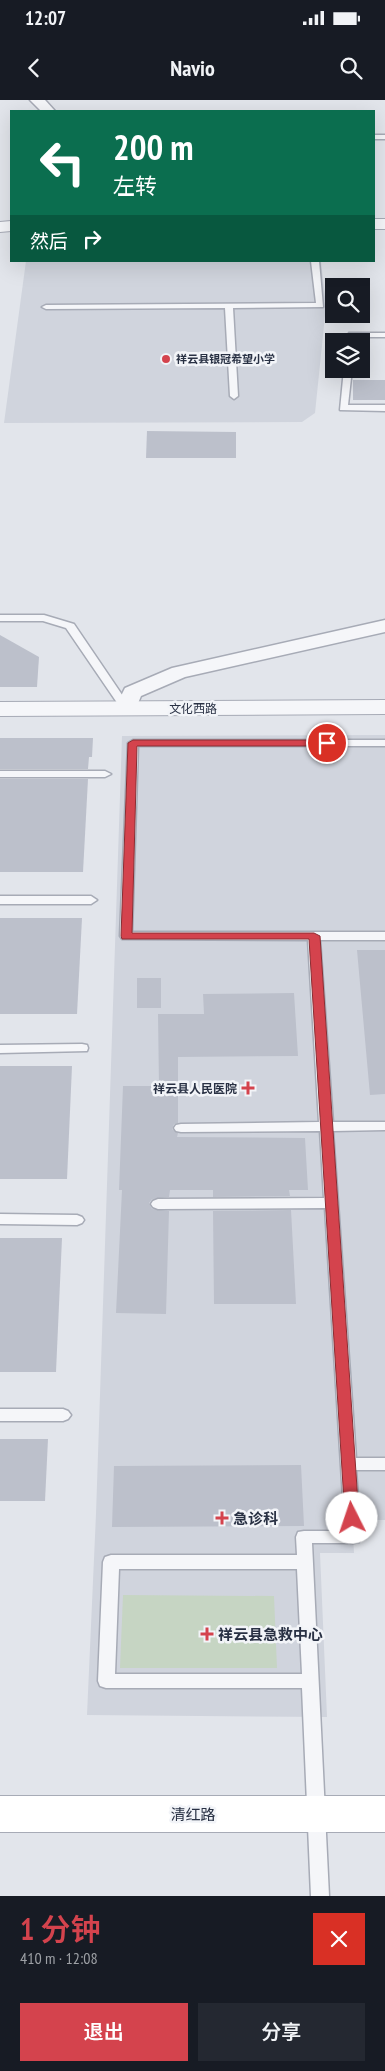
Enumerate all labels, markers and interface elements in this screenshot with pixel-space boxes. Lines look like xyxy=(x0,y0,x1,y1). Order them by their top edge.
text: 12:07 xyxy=(25,6,66,30)
icon: back xyxy=(20,54,48,82)
text: Navio xyxy=(170,54,215,82)
icon: search xyxy=(337,54,365,82)
text: 200 m xyxy=(113,124,194,170)
icon: left xyxy=(30,130,95,195)
text: 左转 xyxy=(113,172,157,200)
icon: right xyxy=(78,225,106,253)
text: 然后 xyxy=(30,229,68,253)
map controls xyxy=(325,278,370,378)
button: search xyxy=(325,278,370,323)
button: layers xyxy=(325,333,370,378)
place label: 祥云县银冠希望小学 xyxy=(176,352,275,366)
marker: 祥云县银冠希望小学 xyxy=(160,353,172,365)
street label: 文化西路 xyxy=(169,701,217,716)
pin xyxy=(306,722,348,764)
icon: arrive xyxy=(313,729,341,757)
place label: 祥云县人民医院 xyxy=(153,1081,237,1096)
marker: 祥云县人民医院 xyxy=(241,1081,255,1095)
position arrow xyxy=(325,1491,377,1543)
place label: 急诊科 xyxy=(233,1509,278,1528)
marker: 急诊科 xyxy=(215,1511,229,1525)
place label: 祥云县急救中心 xyxy=(218,1625,323,1644)
marker: 祥云县急救中心 xyxy=(200,1627,214,1641)
street label: 清红路 xyxy=(170,1805,216,1824)
text: 1 分钟 xyxy=(20,1909,101,1948)
button: close xyxy=(313,1913,365,1965)
text: 410 m · 12:08 xyxy=(20,1948,98,1968)
button: 退出 xyxy=(20,2003,188,2061)
button: 分享 xyxy=(198,2003,365,2061)

